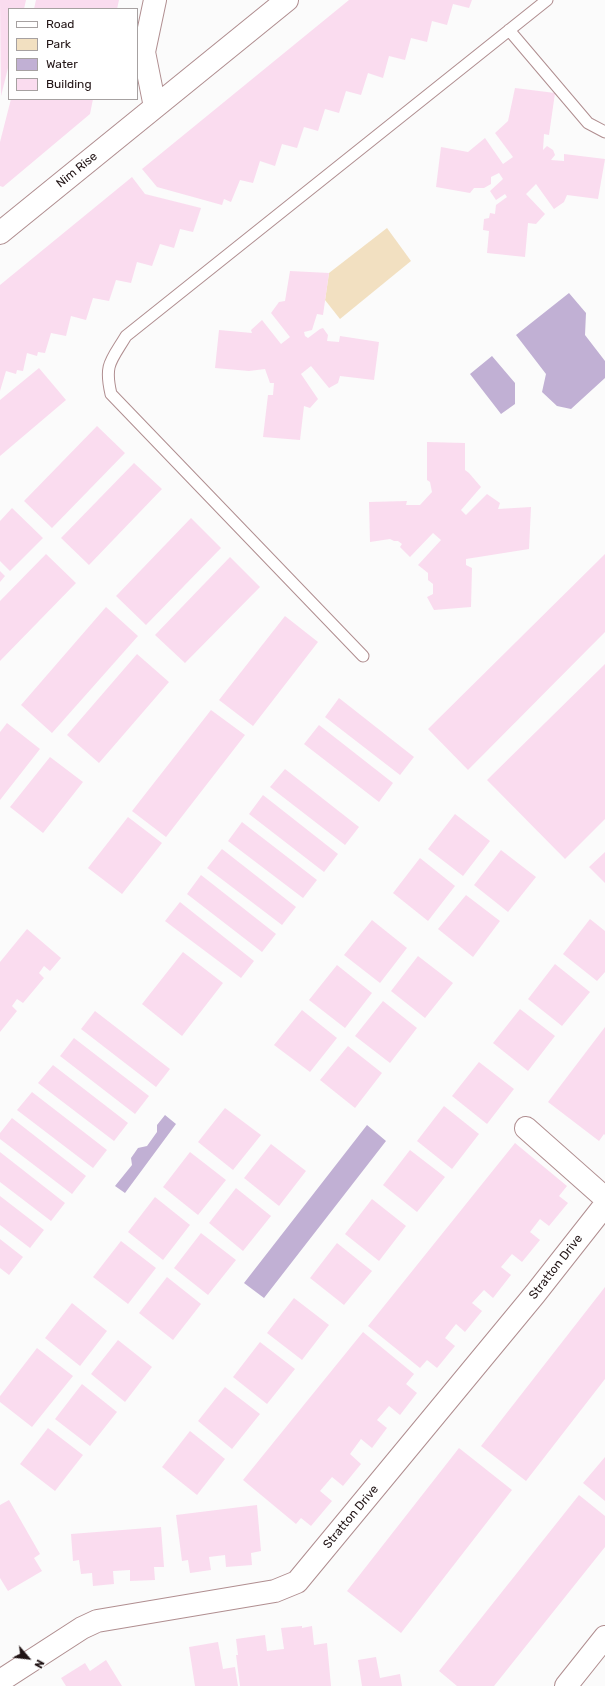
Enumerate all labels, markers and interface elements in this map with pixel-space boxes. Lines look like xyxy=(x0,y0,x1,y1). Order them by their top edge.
legend xyxy=(8,8,138,100)
text: Road xyxy=(46,17,74,31)
text: Park xyxy=(46,37,71,51)
text: Water xyxy=(46,57,78,71)
text: Building xyxy=(46,77,92,91)
street label: Nim Rise xyxy=(54,149,100,191)
street label: Stratton Drive xyxy=(526,1232,586,1302)
street label: Stratton Drive xyxy=(320,1482,382,1552)
north arrow xyxy=(8,1638,48,1678)
text: N xyxy=(31,1657,47,1670)

